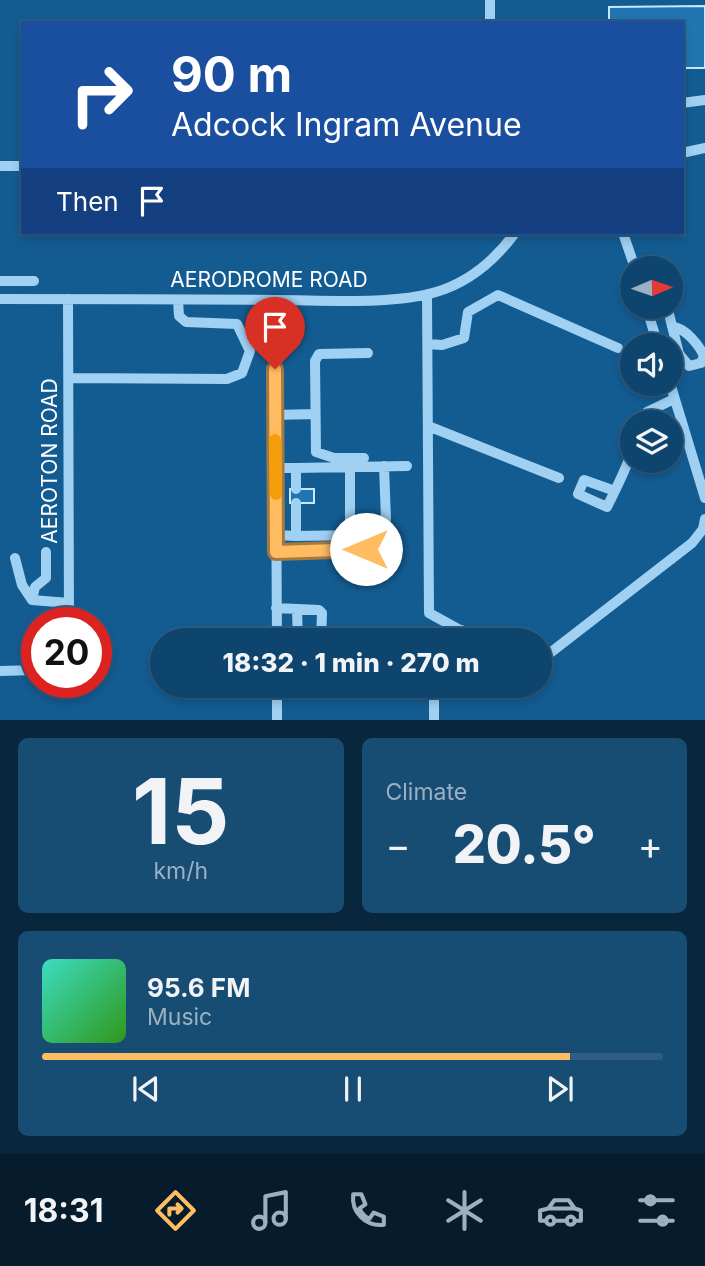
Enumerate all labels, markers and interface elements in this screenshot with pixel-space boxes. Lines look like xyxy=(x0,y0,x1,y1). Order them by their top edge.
text: 90 m xyxy=(171,45,292,104)
icon: right xyxy=(56,49,147,140)
text: Adcock Ingram Avenue xyxy=(171,105,522,144)
icon: arrive xyxy=(133,182,171,220)
text: Then xyxy=(56,186,119,217)
north arrow xyxy=(620,256,682,318)
map controls xyxy=(620,256,683,473)
street label: AERODROME ROAD xyxy=(170,267,368,292)
pin xyxy=(245,297,305,369)
icon: arrive xyxy=(256,308,294,346)
button: sound xyxy=(620,333,683,396)
street label: AEROTON ROAD xyxy=(37,378,62,544)
button: layers xyxy=(620,410,683,473)
position arrow xyxy=(329,512,403,586)
speed limit sign: 20 xyxy=(21,607,112,698)
text: 18:32 · 1 min · 270 m xyxy=(222,647,480,678)
text: 15 xyxy=(132,756,229,866)
text: Climate xyxy=(386,778,467,806)
text: 20.5° xyxy=(453,813,596,876)
text: − xyxy=(386,822,411,868)
text: + xyxy=(638,822,663,868)
text: km/h xyxy=(153,857,208,885)
text: 95.6 FM xyxy=(147,972,250,1003)
text: Music xyxy=(147,1003,212,1031)
icon: previous xyxy=(127,1070,165,1108)
icon: pause xyxy=(334,1070,372,1108)
icon: next xyxy=(541,1070,579,1108)
icon: directions xyxy=(151,1186,200,1235)
icon: music xyxy=(247,1186,296,1235)
icon: phone xyxy=(343,1186,392,1235)
icon: climate xyxy=(440,1186,489,1235)
icon: car xyxy=(536,1186,585,1235)
icon: filters xyxy=(632,1186,681,1235)
text: 18:31 xyxy=(24,1191,103,1230)

